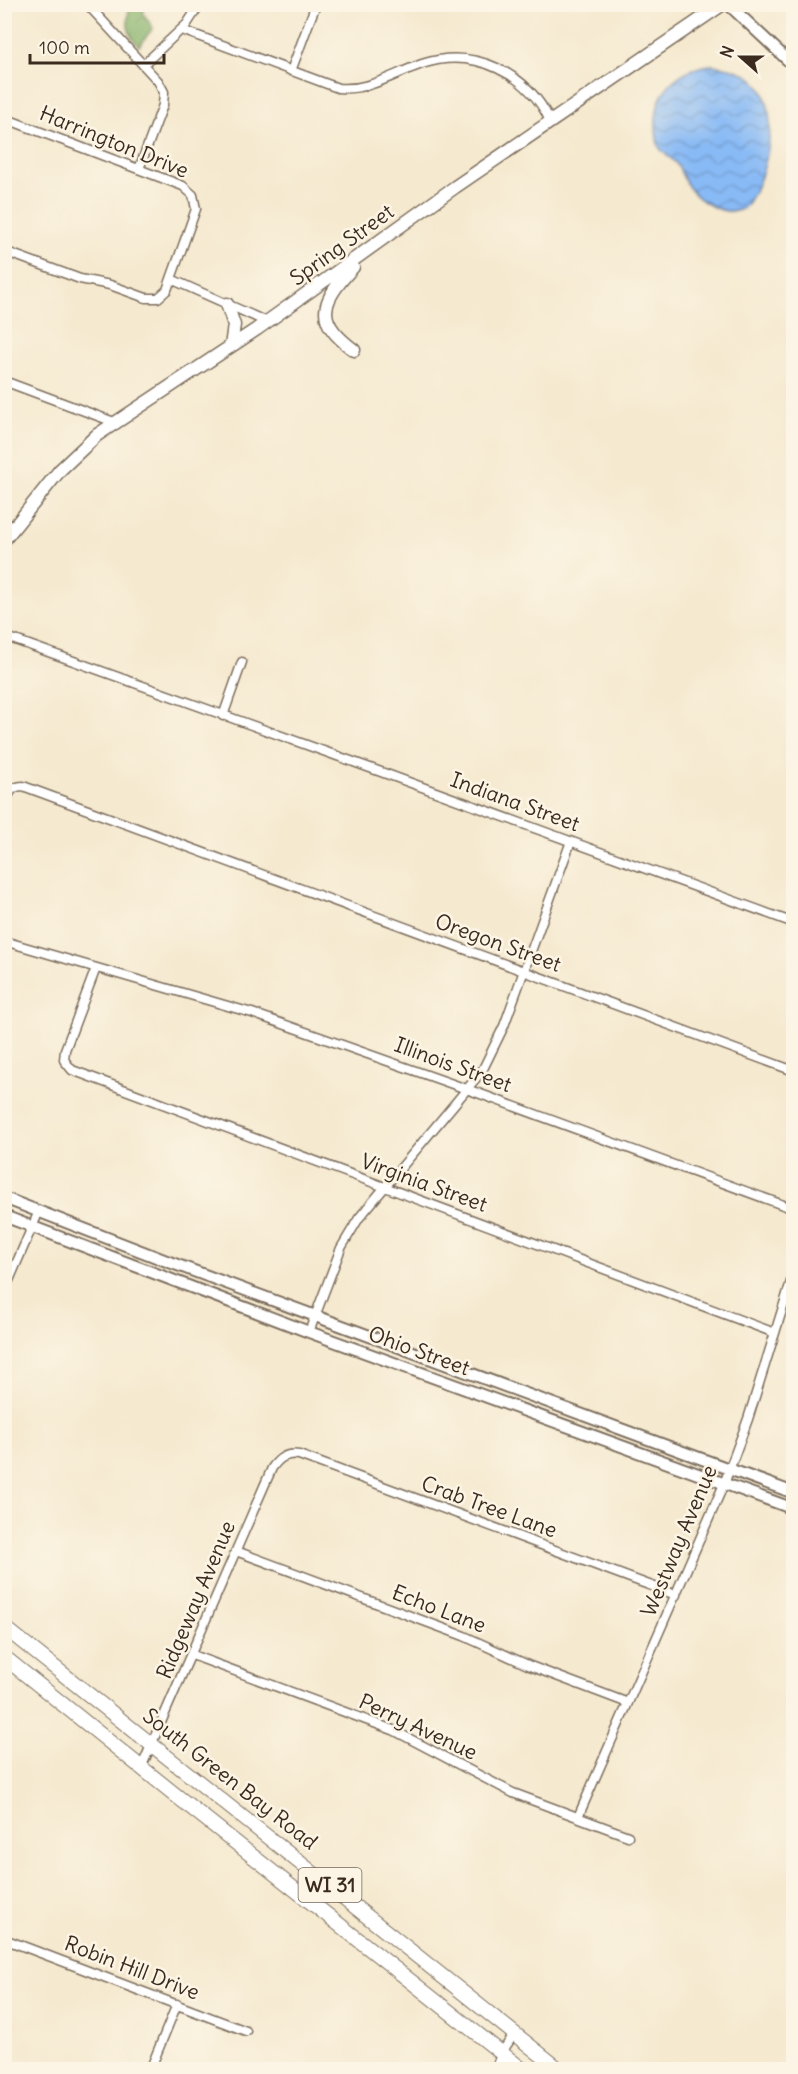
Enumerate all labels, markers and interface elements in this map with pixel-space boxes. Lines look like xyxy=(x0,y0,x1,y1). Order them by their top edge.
scale bar xyxy=(30,27,164,65)
north arrow xyxy=(711,27,771,87)
text: 100 m xyxy=(39,36,90,59)
text: N xyxy=(716,43,738,60)
street label: Harrington Drive xyxy=(36,99,193,184)
street label: Spring Street xyxy=(284,198,399,291)
street label: Indiana Street xyxy=(447,766,583,837)
street label: Oregon Street xyxy=(431,907,565,978)
street label: Illinois Street xyxy=(391,1031,515,1098)
street label: Virginia Street xyxy=(357,1147,491,1218)
street label: Ohio Street xyxy=(365,1320,474,1381)
street label: Westway Avenue xyxy=(634,1461,723,1621)
street label: Crab Tree Lane xyxy=(418,1469,561,1544)
street label: Ridgeway Avenue xyxy=(150,1517,241,1683)
street label: Echo Lane xyxy=(388,1578,490,1639)
street label: Perry Avenue xyxy=(355,1687,482,1766)
street label: South Green Bay Road xyxy=(137,1702,323,1855)
road number: WI 31 xyxy=(298,1868,362,1902)
street label: Robin Hill Drive xyxy=(61,1929,203,2006)

